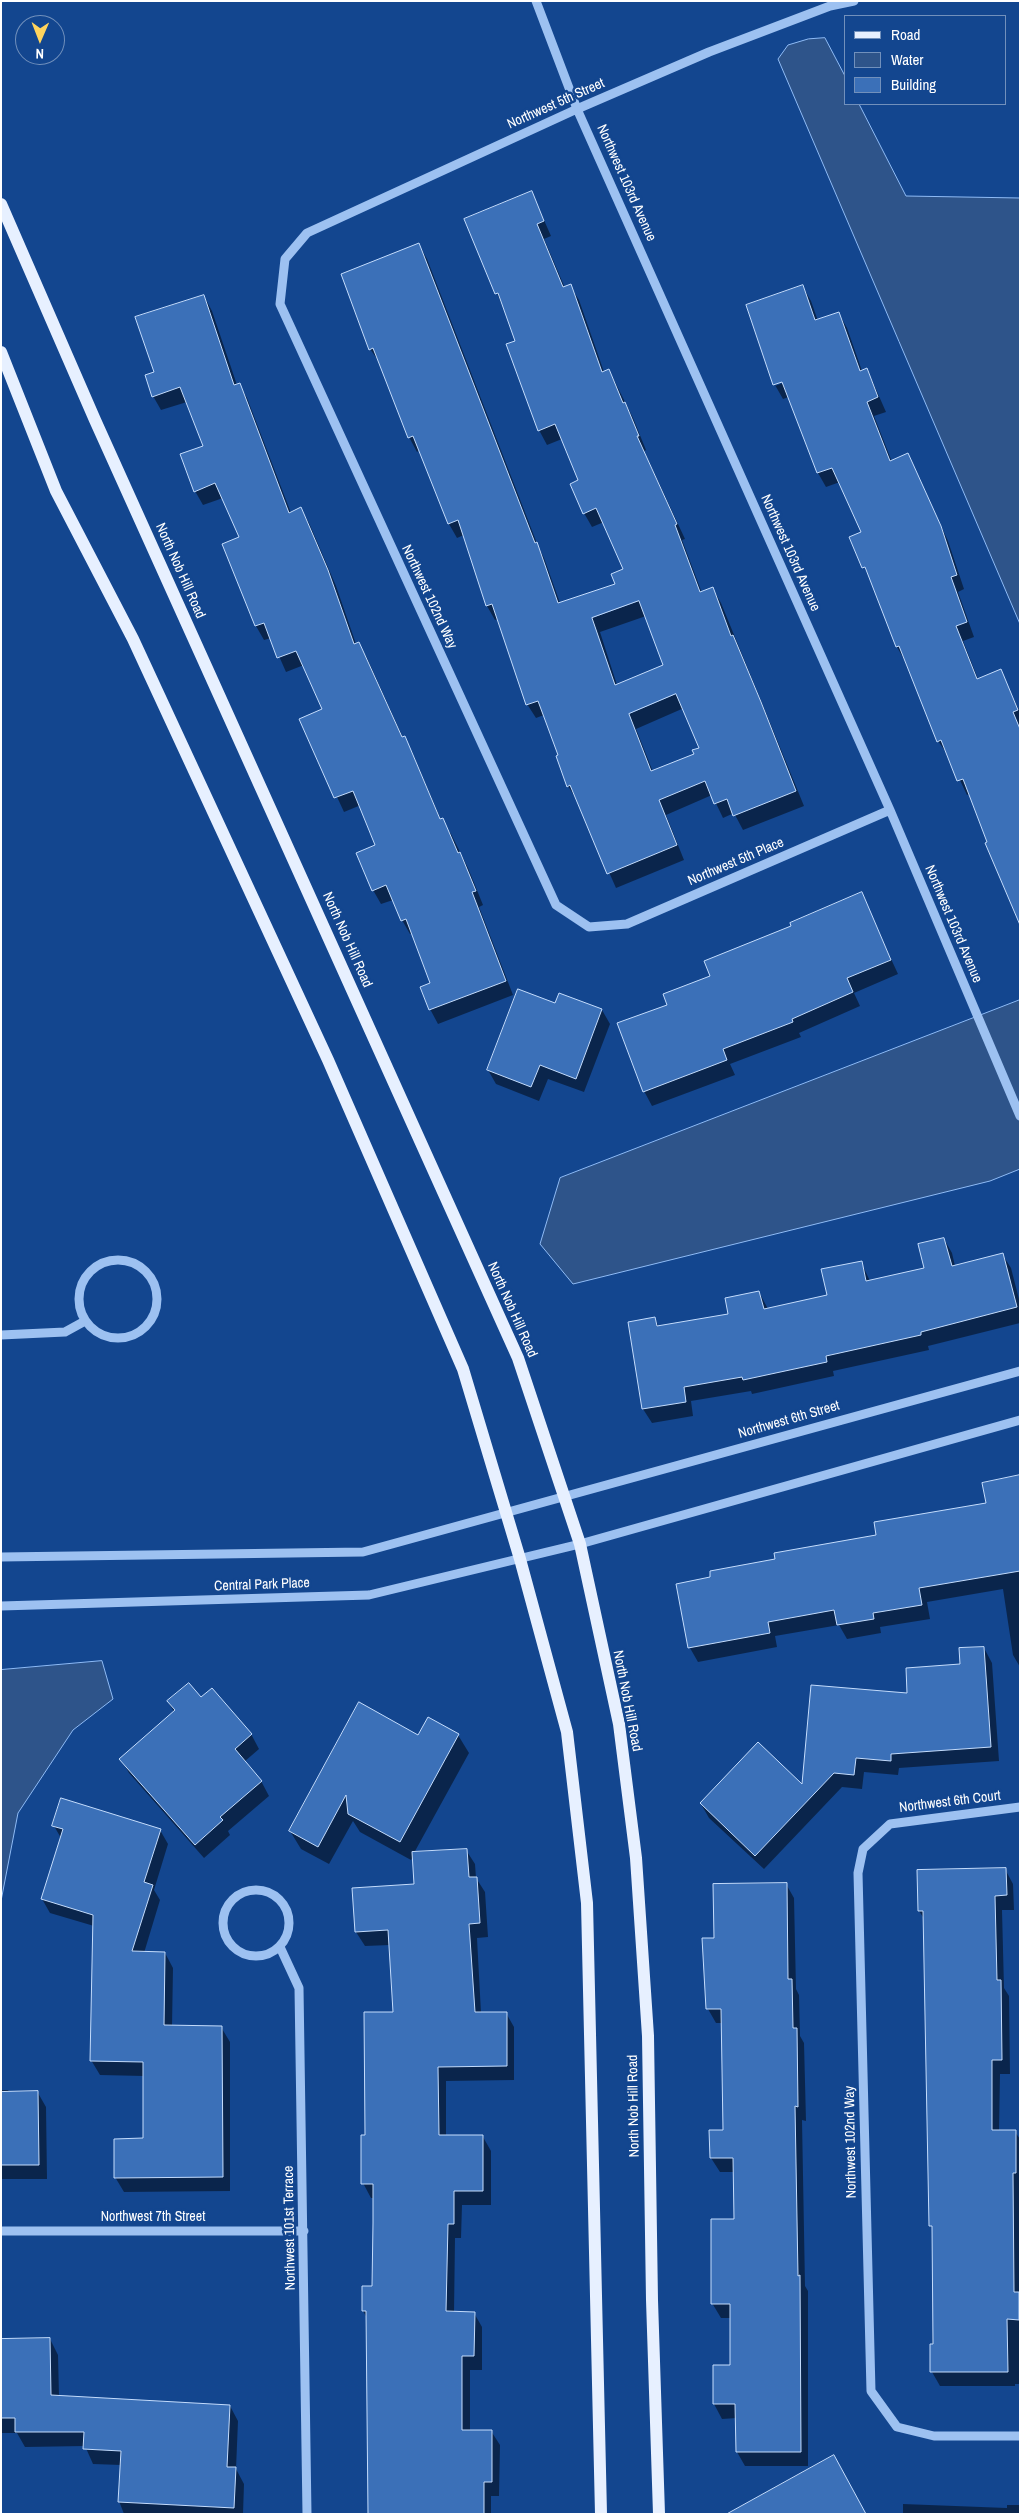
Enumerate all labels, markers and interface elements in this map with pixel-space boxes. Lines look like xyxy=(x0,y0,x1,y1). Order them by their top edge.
north arrow xyxy=(15,15,65,65)
legend xyxy=(844,15,1006,105)
text: Road xyxy=(891,24,920,45)
text: N xyxy=(35,45,44,63)
text: Water xyxy=(891,49,923,70)
text: Building xyxy=(891,74,936,95)
street label: Northwest 5th Street xyxy=(505,75,607,133)
street label: Northwest 103rd Avenue xyxy=(593,122,659,244)
street label: Northwest 103rd Avenue xyxy=(757,492,823,614)
street label: North Nob Hill Road xyxy=(151,521,209,621)
street label: Northwest 102nd Way xyxy=(398,542,460,652)
street label: Northwest 5th Place xyxy=(685,834,787,890)
street label: Northwest 103rd Avenue xyxy=(921,863,985,985)
street label: North Nob Hill Road xyxy=(318,890,376,990)
street label: North Nob Hill Road xyxy=(483,1260,541,1360)
street label: Northwest 6th Street xyxy=(736,1398,842,1442)
street label: Central Park Place xyxy=(214,1575,310,1595)
street label: North Nob Hill Road xyxy=(609,1649,645,1753)
street label: Northwest 6th Court xyxy=(898,1787,1002,1817)
street label: North Nob Hill Road xyxy=(625,2055,643,2157)
street label: Northwest 102nd Way xyxy=(842,2086,860,2198)
street label: Northwest 101st Terrace xyxy=(281,2166,299,2290)
street label: Northwest 7th Street xyxy=(101,2209,205,2225)

